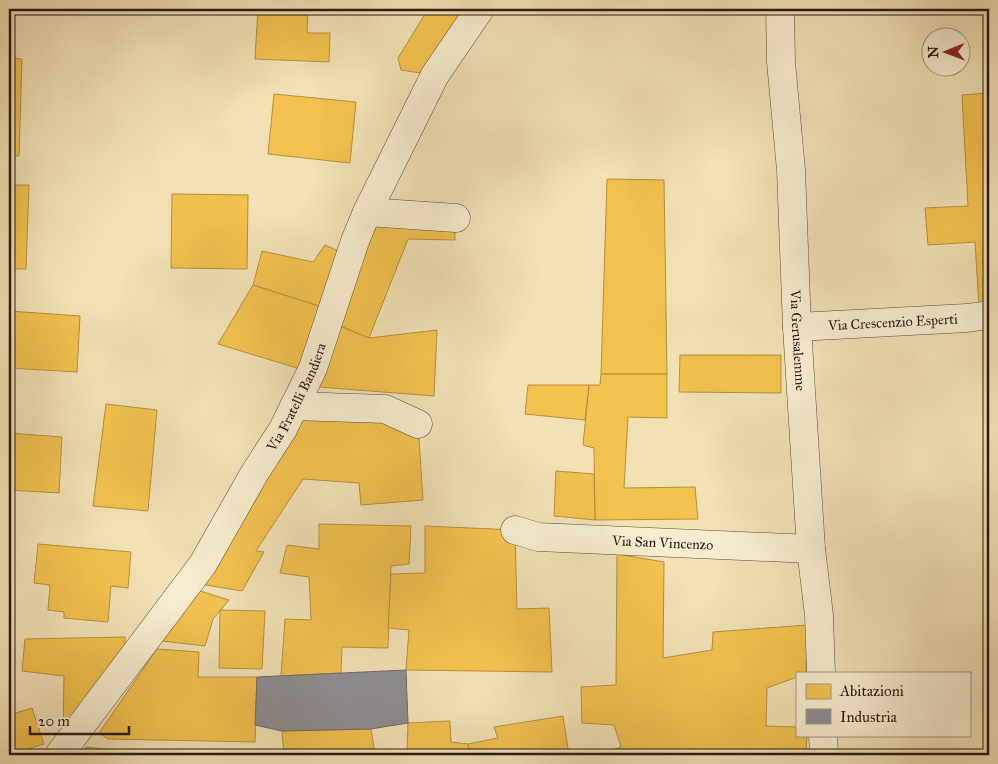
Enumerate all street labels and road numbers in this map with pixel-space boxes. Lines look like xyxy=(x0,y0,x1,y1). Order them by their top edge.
street label: Via Gerusalemme xyxy=(787,288,810,392)
street label: Via Crescenzio Esperti xyxy=(826,310,958,334)
street label: Via Fratelli Bandiera xyxy=(262,341,329,455)
street label: Via San Vincenzo xyxy=(611,532,714,553)

